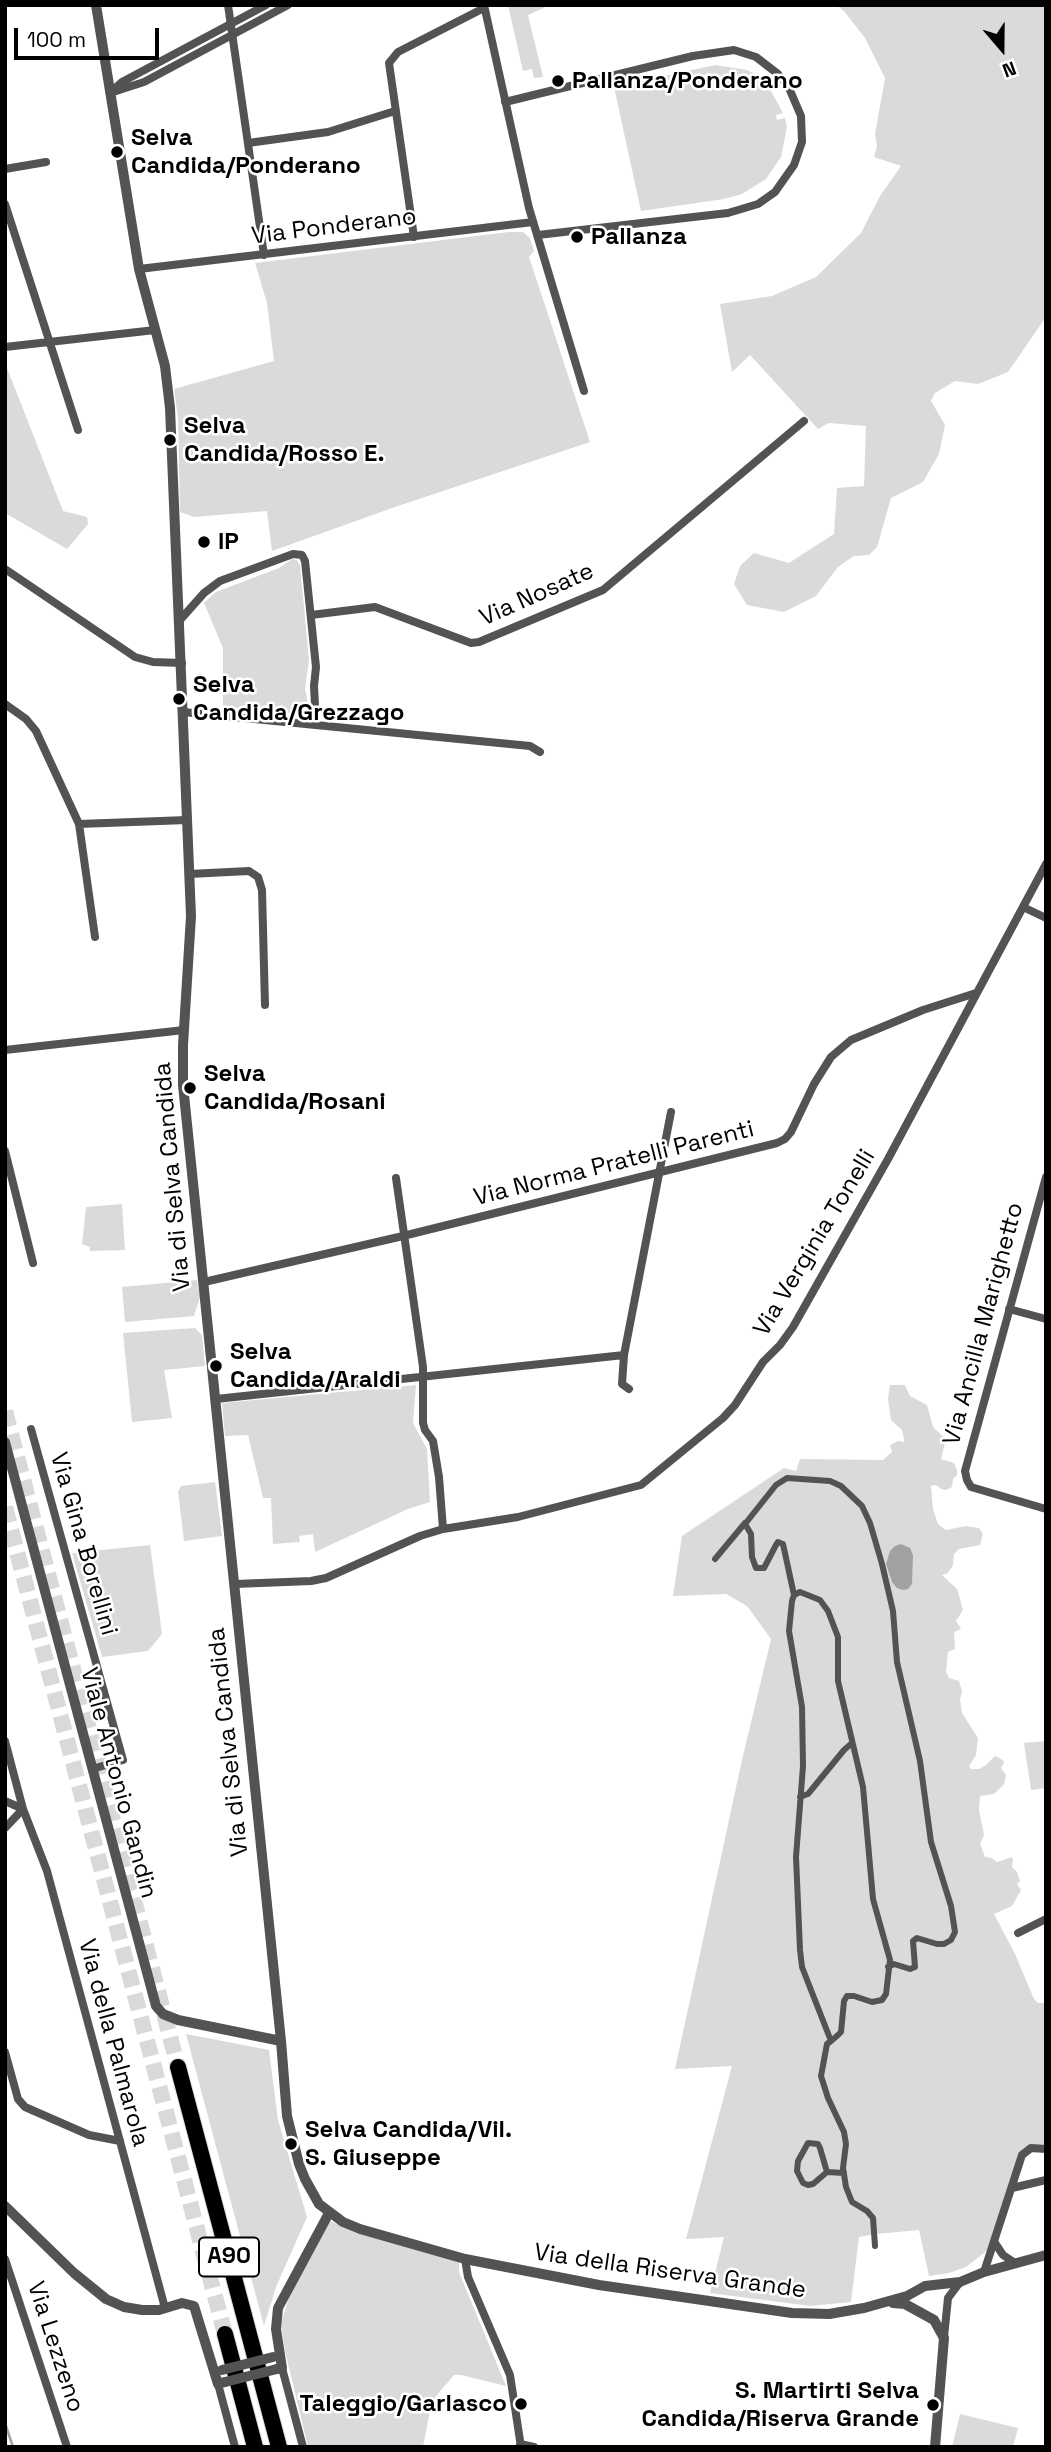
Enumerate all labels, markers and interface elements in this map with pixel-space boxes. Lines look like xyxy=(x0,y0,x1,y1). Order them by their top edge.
scale bar xyxy=(18,14,163,58)
north arrow xyxy=(967,14,1037,84)
text: 100 m xyxy=(27,26,86,53)
text: N xyxy=(999,55,1020,83)
place label: Pallanza/Ponderano xyxy=(572,67,803,95)
marker: Pallanza/Ponderano xyxy=(550,73,566,89)
place label: Selva Candida/Ponderano xyxy=(131,124,361,180)
marker: Selva Candida/Ponderano xyxy=(109,144,125,160)
street label: Via Ponderano xyxy=(250,203,418,251)
place label: Pallanza xyxy=(591,223,687,251)
marker: Pallanza xyxy=(569,229,585,245)
place label: Selva Candida/Rosso E. xyxy=(184,412,385,468)
marker: Selva Candida/Rosso E. xyxy=(162,432,178,448)
place label: IP xyxy=(218,528,239,556)
marker: IP xyxy=(196,534,212,550)
street label: Via Nosate xyxy=(475,557,599,633)
place label: Selva Candida/Grezzago xyxy=(193,671,404,727)
marker: Selva Candida/Grezzago xyxy=(171,691,187,707)
place label: Selva Candida/Rosani xyxy=(204,1060,386,1116)
street label: Via di Selva Candida xyxy=(149,1061,197,1293)
marker: Selva Candida/Rosani xyxy=(182,1080,198,1096)
street label: Via Norma Pratelli Parenti xyxy=(471,1115,757,1213)
street label: Via Verginia Tonelli xyxy=(748,1145,882,1341)
street label: Via Ancilla Marighetto xyxy=(938,1200,1030,1448)
place label: Selva Candida/Araldi xyxy=(230,1338,401,1394)
marker: Selva Candida/Araldi xyxy=(208,1358,224,1374)
street label: Via Gina Borellini xyxy=(43,1449,123,1639)
street label: Via di Selva Candida xyxy=(203,1626,255,1858)
street label: Viale Antonio Gandin xyxy=(73,1664,163,1902)
street label: Via della Palmarola xyxy=(71,1936,155,2150)
place label: Selva Candida/Vil. S. Giuseppe xyxy=(305,2116,512,2172)
marker: Selva Candida/Vil. S. Giuseppe xyxy=(283,2136,299,2152)
road number: A90 xyxy=(199,2238,259,2276)
street label: Via della Riserva Grande xyxy=(532,2239,808,2305)
street label: Via Lezzeno xyxy=(20,2278,90,2416)
place label: S. Martirti Selva Candida/Riserva Grande xyxy=(641,2377,919,2433)
place label: Taleggio/Garlasco xyxy=(299,2390,507,2418)
marker: Taleggio/Garlasco xyxy=(513,2396,529,2412)
marker: S. Martirti Selva Candida/Riserva Grande xyxy=(925,2397,941,2413)

